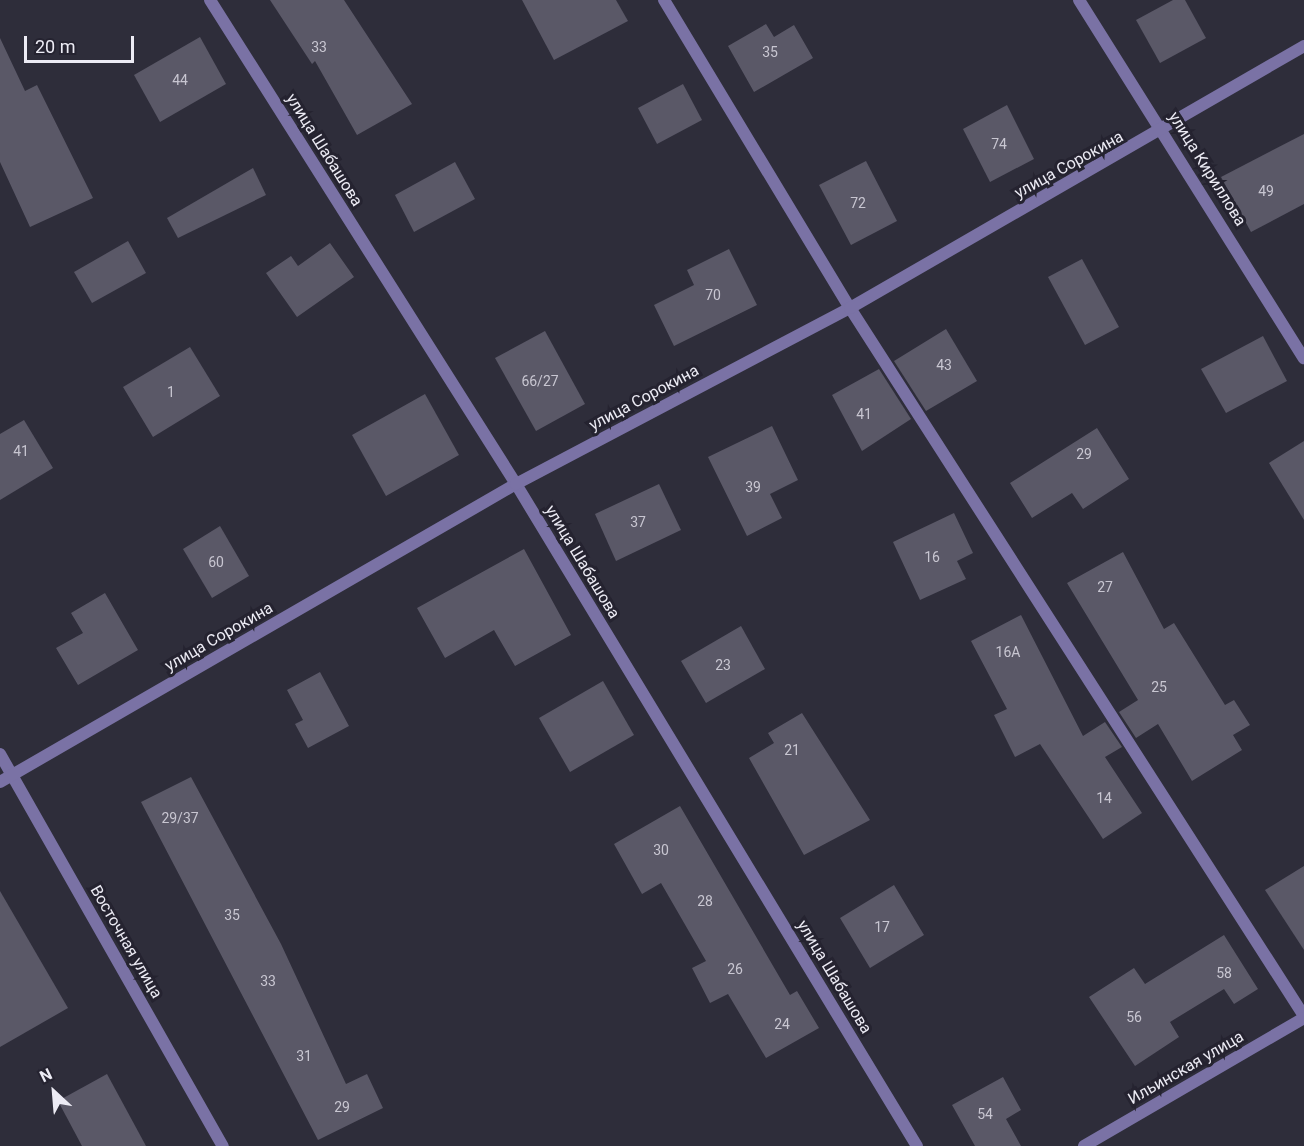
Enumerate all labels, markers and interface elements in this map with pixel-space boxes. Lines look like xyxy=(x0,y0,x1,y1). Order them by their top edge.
scale bar xyxy=(27,24,136,62)
text: 20 m xyxy=(35,36,75,57)
house number: 33 xyxy=(311,39,327,55)
house number: 35 xyxy=(762,44,778,60)
house number: 44 xyxy=(172,72,188,88)
street label: улица Шабашова xyxy=(282,90,366,210)
street label: улица Кириллова xyxy=(1164,108,1250,230)
street label: улица Сорокина xyxy=(1011,127,1127,203)
house number: 74 xyxy=(991,136,1007,152)
house number: 49 xyxy=(1258,183,1274,199)
house number: 72 xyxy=(850,195,866,211)
house number: 70 xyxy=(705,287,721,303)
house number: 43 xyxy=(936,357,952,373)
street label: улица Сорокина xyxy=(586,361,702,435)
house number: 66/27 xyxy=(521,373,559,389)
house number: 1 xyxy=(167,384,175,400)
house number: 41 xyxy=(856,406,872,422)
house number: 41 xyxy=(13,443,29,459)
house number: 29 xyxy=(1076,446,1092,462)
house number: 39 xyxy=(745,479,761,495)
street label: улица Шабашова xyxy=(541,502,623,622)
house number: 37 xyxy=(630,514,646,530)
house number: 16 xyxy=(924,549,940,565)
house number: 60 xyxy=(208,554,224,570)
house number: 27 xyxy=(1097,579,1113,595)
street label: улица Сорокина xyxy=(162,598,276,676)
house number: 16А xyxy=(996,644,1020,660)
house number: 23 xyxy=(715,657,731,673)
house number: 25 xyxy=(1151,679,1167,695)
house number: 21 xyxy=(784,742,800,758)
house number: 14 xyxy=(1096,790,1112,806)
house number: 29/37 xyxy=(161,810,199,826)
house number: 30 xyxy=(653,842,669,858)
street label: Восточная улица xyxy=(86,882,166,1002)
house number: 28 xyxy=(697,893,713,909)
house number: 35 xyxy=(224,907,240,923)
street label: улица Шабашова xyxy=(793,917,875,1037)
house number: 17 xyxy=(874,919,890,935)
house number: 26 xyxy=(727,961,743,977)
house number: 58 xyxy=(1216,965,1232,981)
house number: 33 xyxy=(260,973,276,989)
house number: 56 xyxy=(1126,1009,1142,1025)
house number: 24 xyxy=(774,1016,790,1032)
street label: Ильинская улица xyxy=(1125,1027,1247,1109)
house number: 31 xyxy=(296,1048,312,1064)
north arrow xyxy=(24,1062,84,1122)
text: N xyxy=(37,1064,55,1086)
house number: 29 xyxy=(334,1099,350,1115)
house number: 54 xyxy=(977,1106,993,1122)

